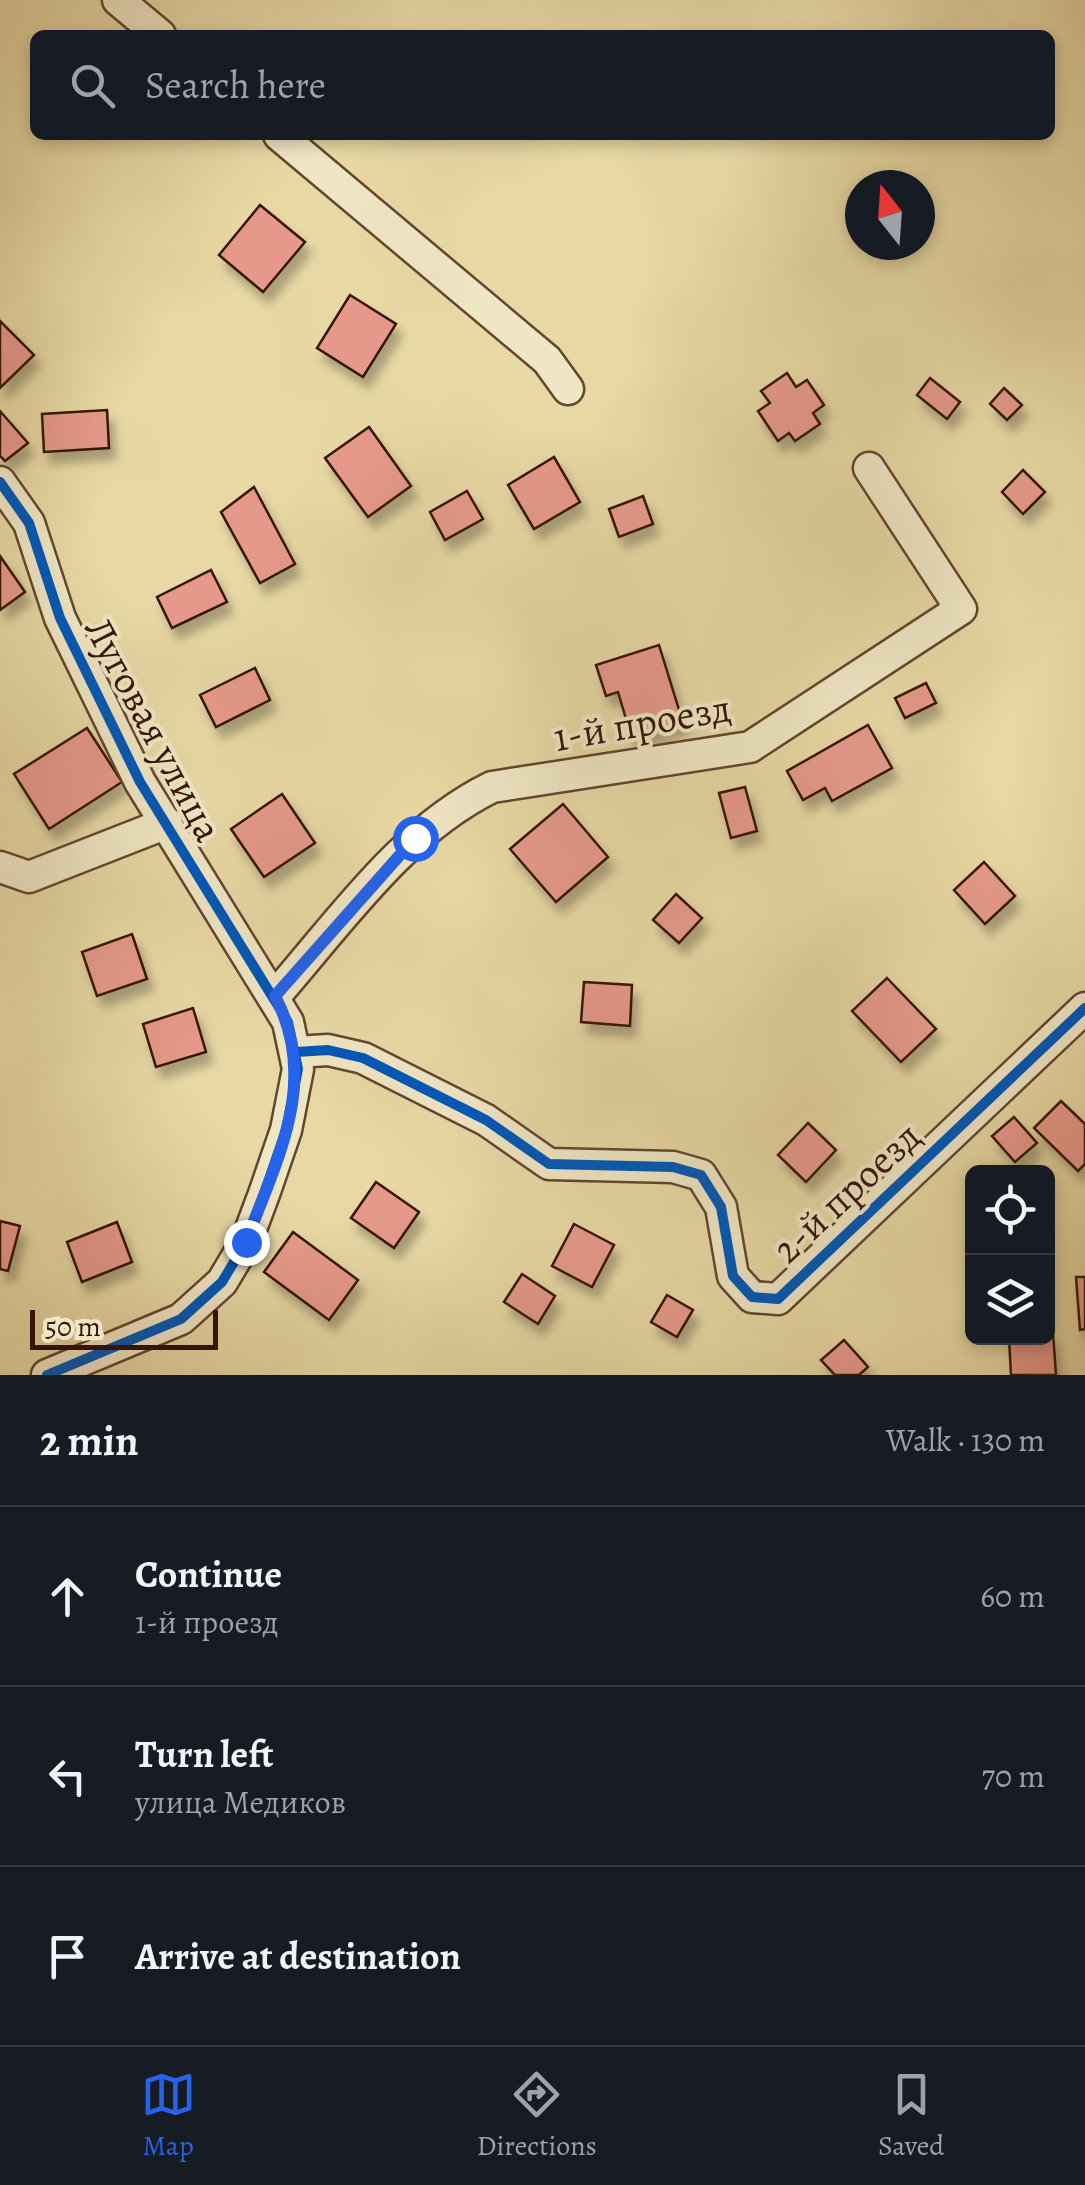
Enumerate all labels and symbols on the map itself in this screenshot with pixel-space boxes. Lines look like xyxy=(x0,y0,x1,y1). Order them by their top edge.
north arrow xyxy=(845,170,935,260)
street label: Луговая улица xyxy=(71,607,236,852)
street label: 1-й проезд xyxy=(549,680,735,765)
route start xyxy=(393,816,439,862)
street label: 2-й проезд xyxy=(760,1109,933,1275)
route end xyxy=(224,1220,270,1266)
scale bar xyxy=(30,1305,218,1350)

